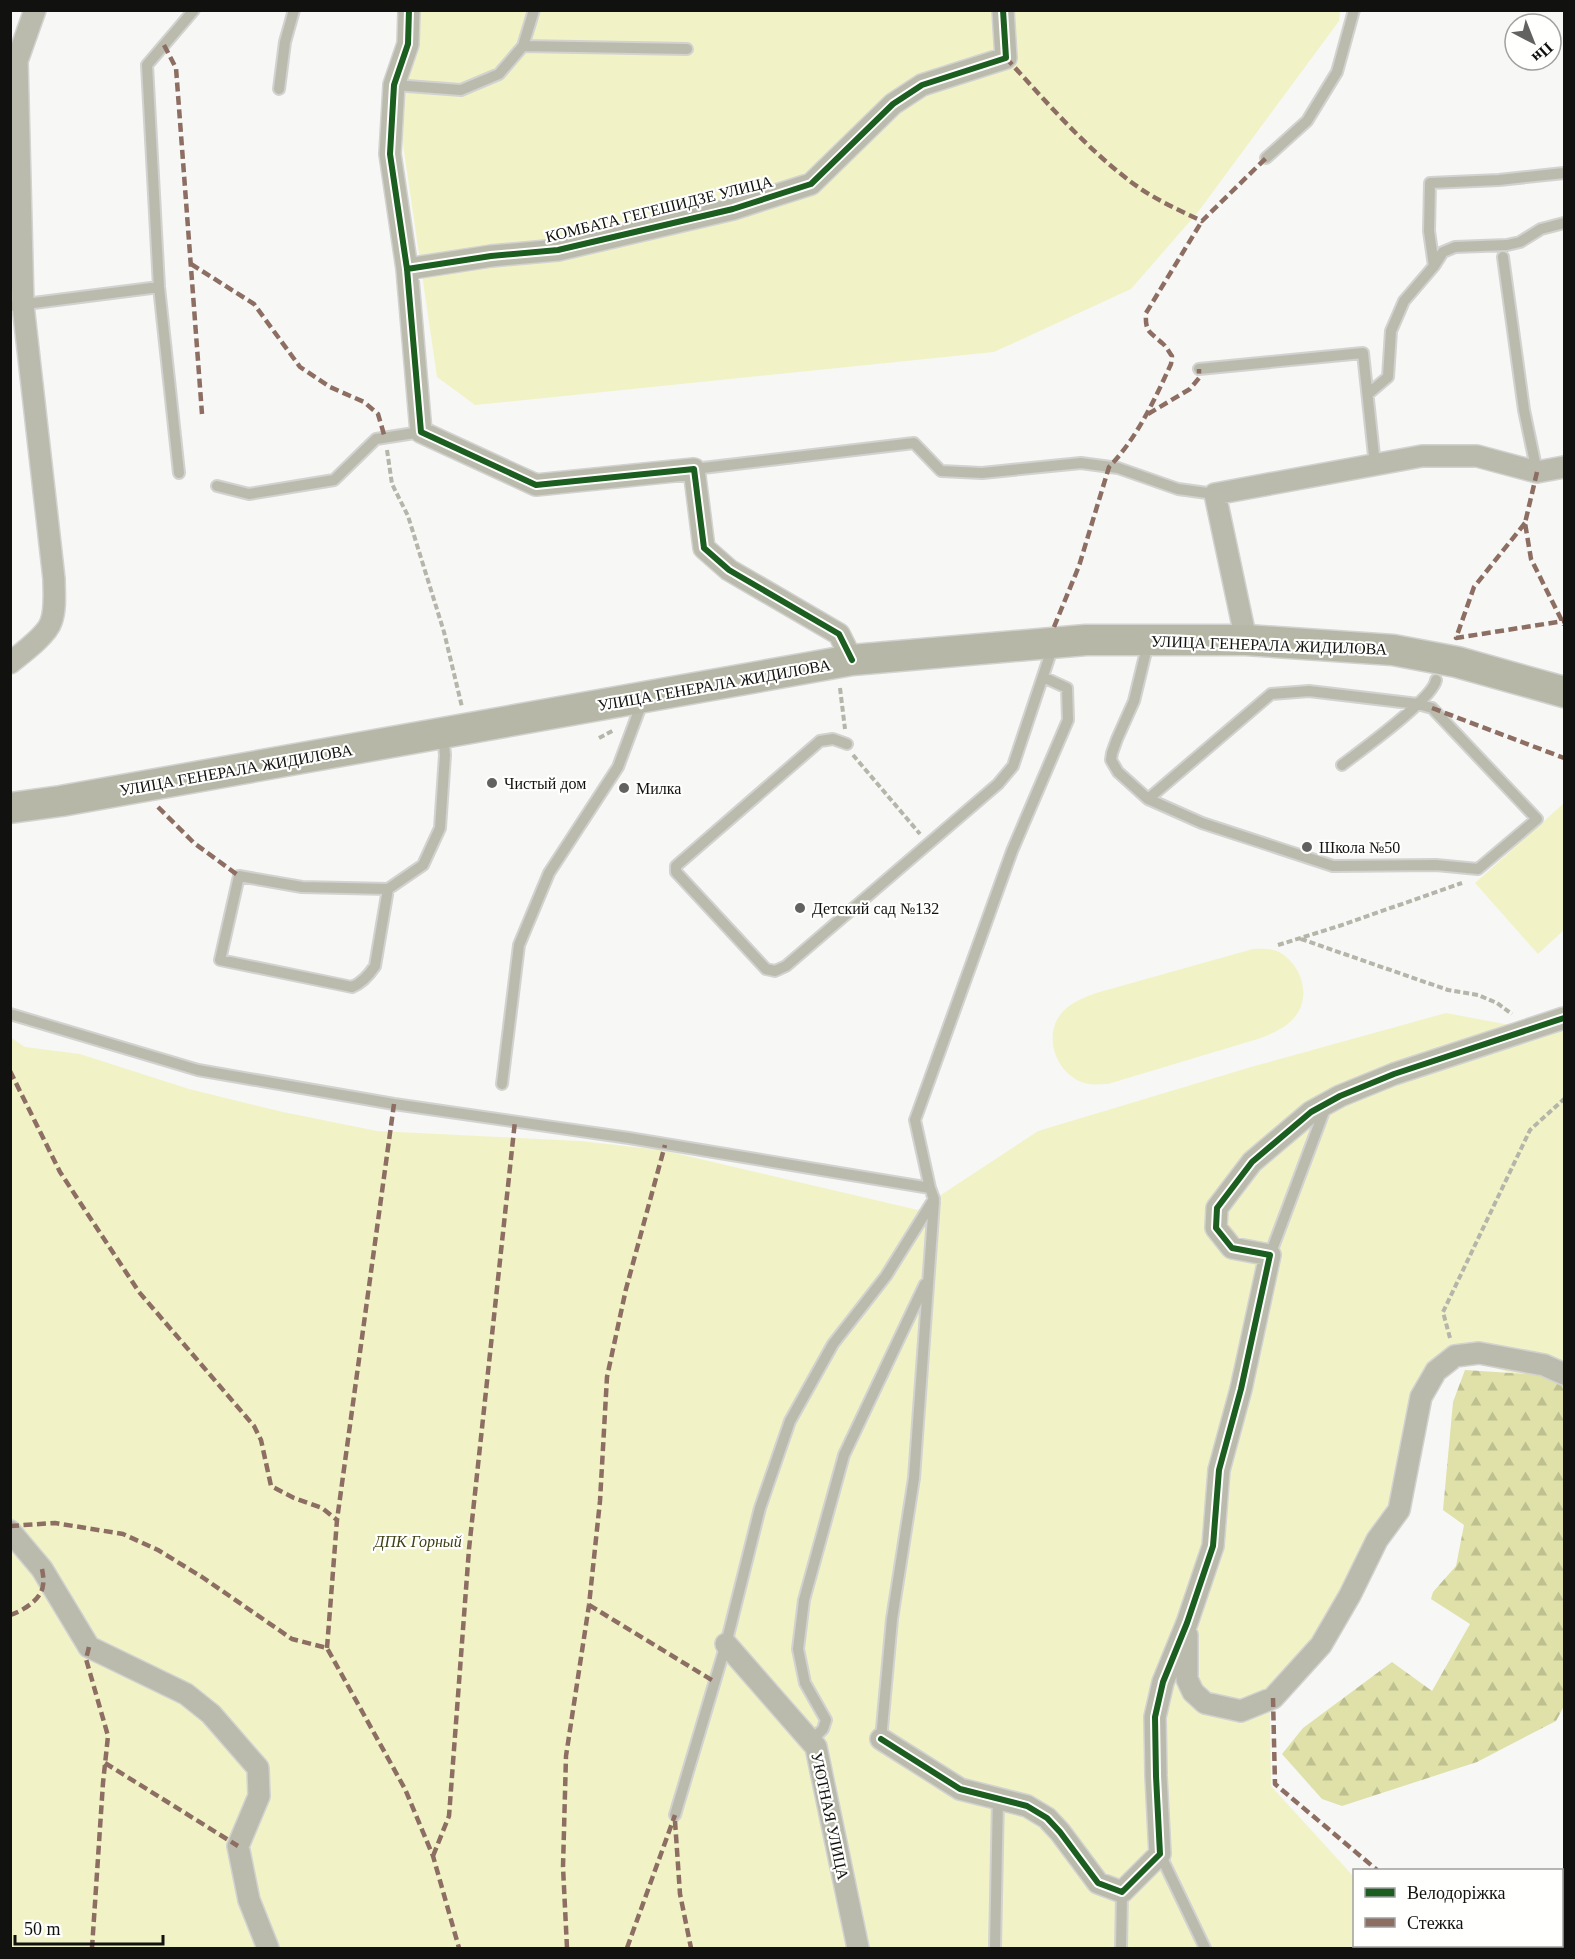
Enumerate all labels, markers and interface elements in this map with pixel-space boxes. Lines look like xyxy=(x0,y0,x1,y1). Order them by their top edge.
north arrow xyxy=(1503,12,1563,72)
text: Пн xyxy=(1529,39,1556,66)
street label: КОМБАТА ГЕГЕШИДЗЕ УЛИЦА xyxy=(544,172,775,246)
street label: УЛИЦА ГЕНЕРАЛА ЖИДИЛОВА xyxy=(1151,632,1388,659)
street label: УЛИЦА ГЕНЕРАЛА ЖИДИЛОВА xyxy=(596,656,832,715)
street label: УЛИЦА ГЕНЕРАЛА ЖИДИЛОВА xyxy=(118,741,354,800)
place label: Чистый дом xyxy=(504,775,586,793)
marker: Чистый дом xyxy=(485,776,499,790)
place label: Милка xyxy=(636,780,681,797)
marker: Милка xyxy=(617,781,631,795)
place label: Школа №50 xyxy=(1319,839,1400,856)
marker: Школа №50 xyxy=(1300,840,1314,854)
place label: Детский сад №132 xyxy=(812,900,939,918)
marker: Детский сад №132 xyxy=(793,901,807,915)
park label: ДПК Горный xyxy=(372,1533,462,1551)
street label: УЮТНАЯ УЛИЦА xyxy=(807,1751,852,1882)
legend xyxy=(1353,1869,1563,1947)
text: Велодоріжка xyxy=(1407,1883,1506,1903)
scale bar xyxy=(15,1908,164,1946)
text: Стежка xyxy=(1407,1913,1464,1933)
text: 50 m xyxy=(24,1919,61,1939)

